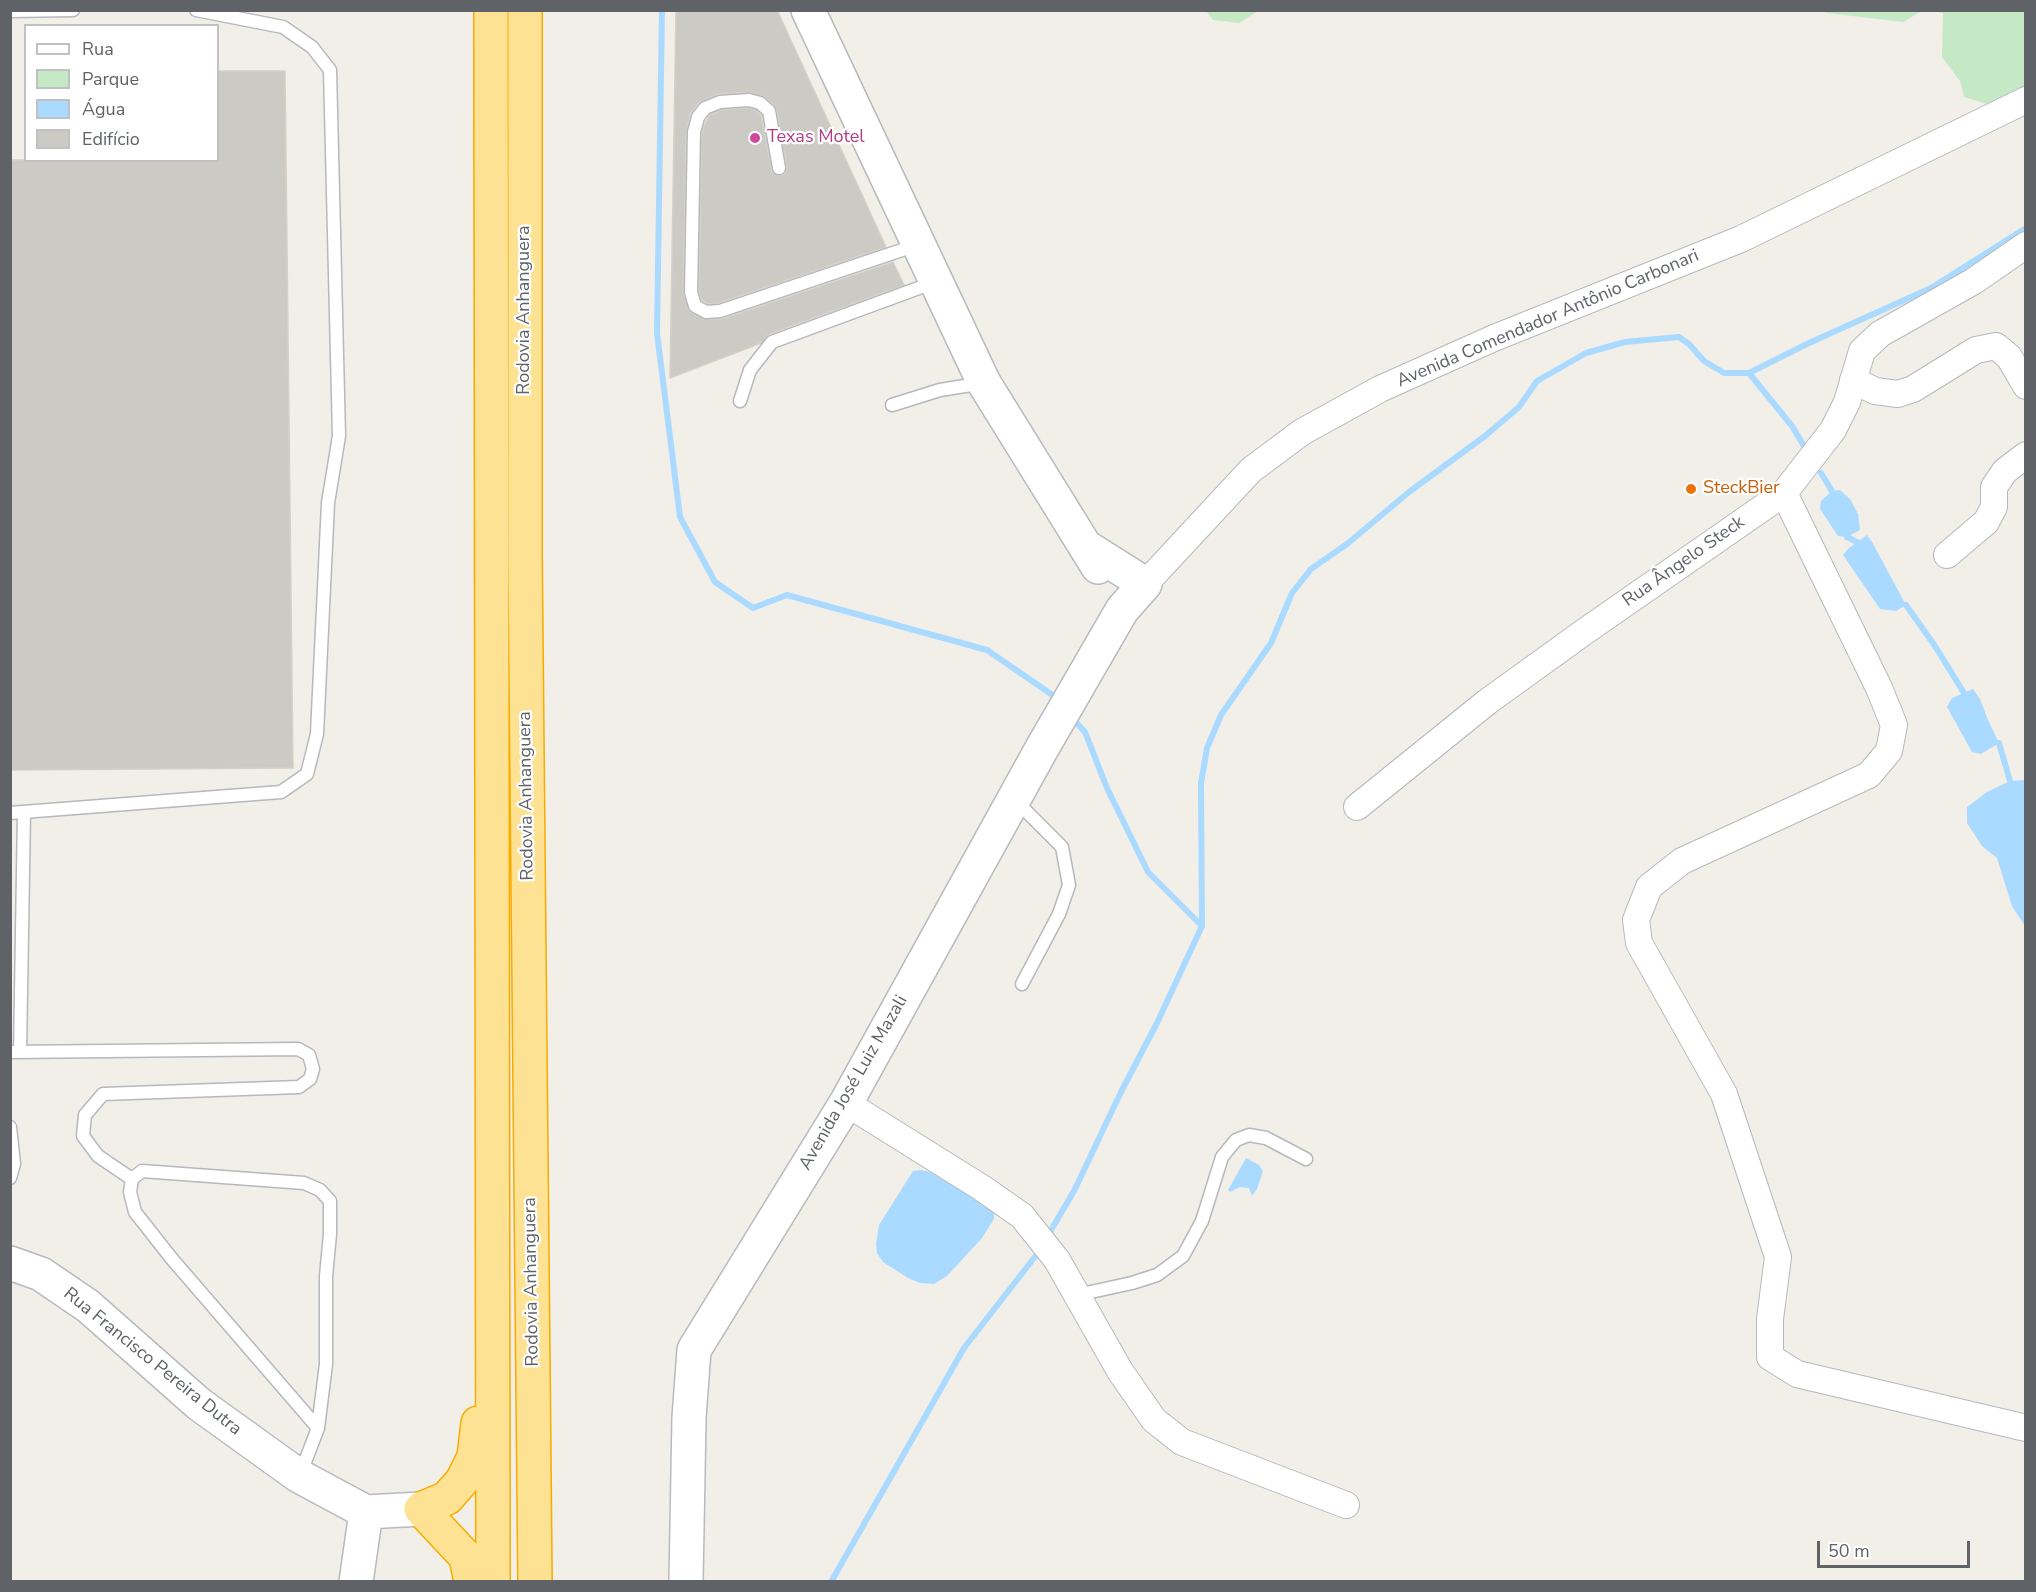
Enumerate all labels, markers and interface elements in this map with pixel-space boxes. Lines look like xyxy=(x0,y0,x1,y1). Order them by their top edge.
legend xyxy=(24,24,219,162)
text: Rua xyxy=(82,37,114,61)
text: Parque xyxy=(82,67,139,91)
text: Água xyxy=(82,97,125,121)
text: Edifício xyxy=(82,127,140,151)
place label: Texas Motel xyxy=(767,127,865,149)
marker: Texas Motel xyxy=(748,131,762,145)
street label: Rodovia Anhanguera xyxy=(514,225,536,395)
street label: Avenida Comendador Antônio Carbonari xyxy=(1394,245,1702,393)
place label: SteckBier xyxy=(1703,478,1780,500)
marker: SteckBier xyxy=(1684,482,1698,496)
street label: Rua Ângelo Steck xyxy=(1619,512,1749,612)
street label: Rodovia Anhanguera xyxy=(515,711,539,881)
street label: Avenida José Luiz Mazali xyxy=(795,992,913,1174)
street label: Rodovia Anhanguera xyxy=(520,1197,544,1367)
street label: Rua Francisco Pereira Dutra xyxy=(59,1283,245,1441)
scale bar xyxy=(1820,1529,1973,1567)
text: 50 m xyxy=(1828,1539,1870,1563)

